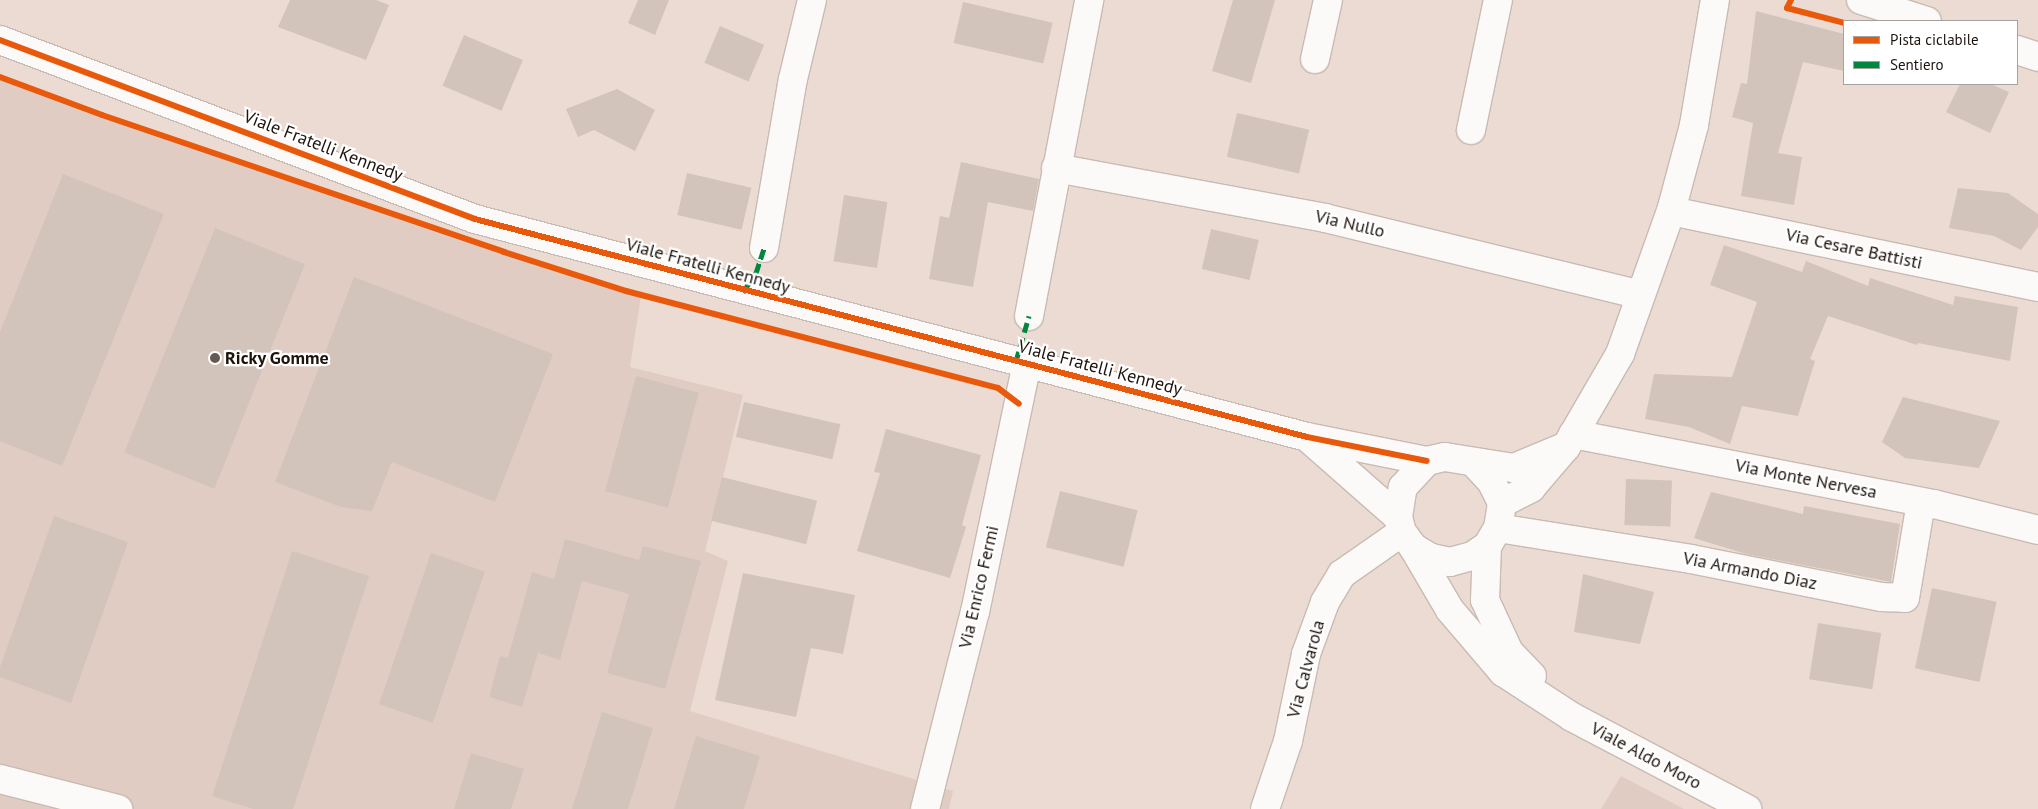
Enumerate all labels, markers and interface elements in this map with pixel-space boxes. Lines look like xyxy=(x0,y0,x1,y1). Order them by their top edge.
legend xyxy=(1843,20,2018,85)
text: Pista ciclabile xyxy=(1890,30,1979,49)
text: Sentiero xyxy=(1890,55,1944,74)
street label: Viale Fratelli Kennedy xyxy=(240,106,406,186)
street label: Via Nullo xyxy=(1313,206,1387,242)
street label: Via Cesare Battisti xyxy=(1784,224,1924,274)
street label: Viale Fratelli Kennedy xyxy=(624,234,792,298)
street label: Viale Fratelli Kennedy xyxy=(1016,336,1184,400)
place label: Ricky Gomme xyxy=(225,347,329,369)
marker: Ricky Gomme xyxy=(209,352,221,364)
street label: Via Monte Nervesa xyxy=(1733,455,1879,503)
street label: Via Enrico Fermi xyxy=(954,523,1004,651)
street label: Via Armando Diaz xyxy=(1681,547,1819,595)
street label: Via Calvarola xyxy=(1283,618,1329,720)
street label: Viale Aldo Moro xyxy=(1587,718,1705,794)

